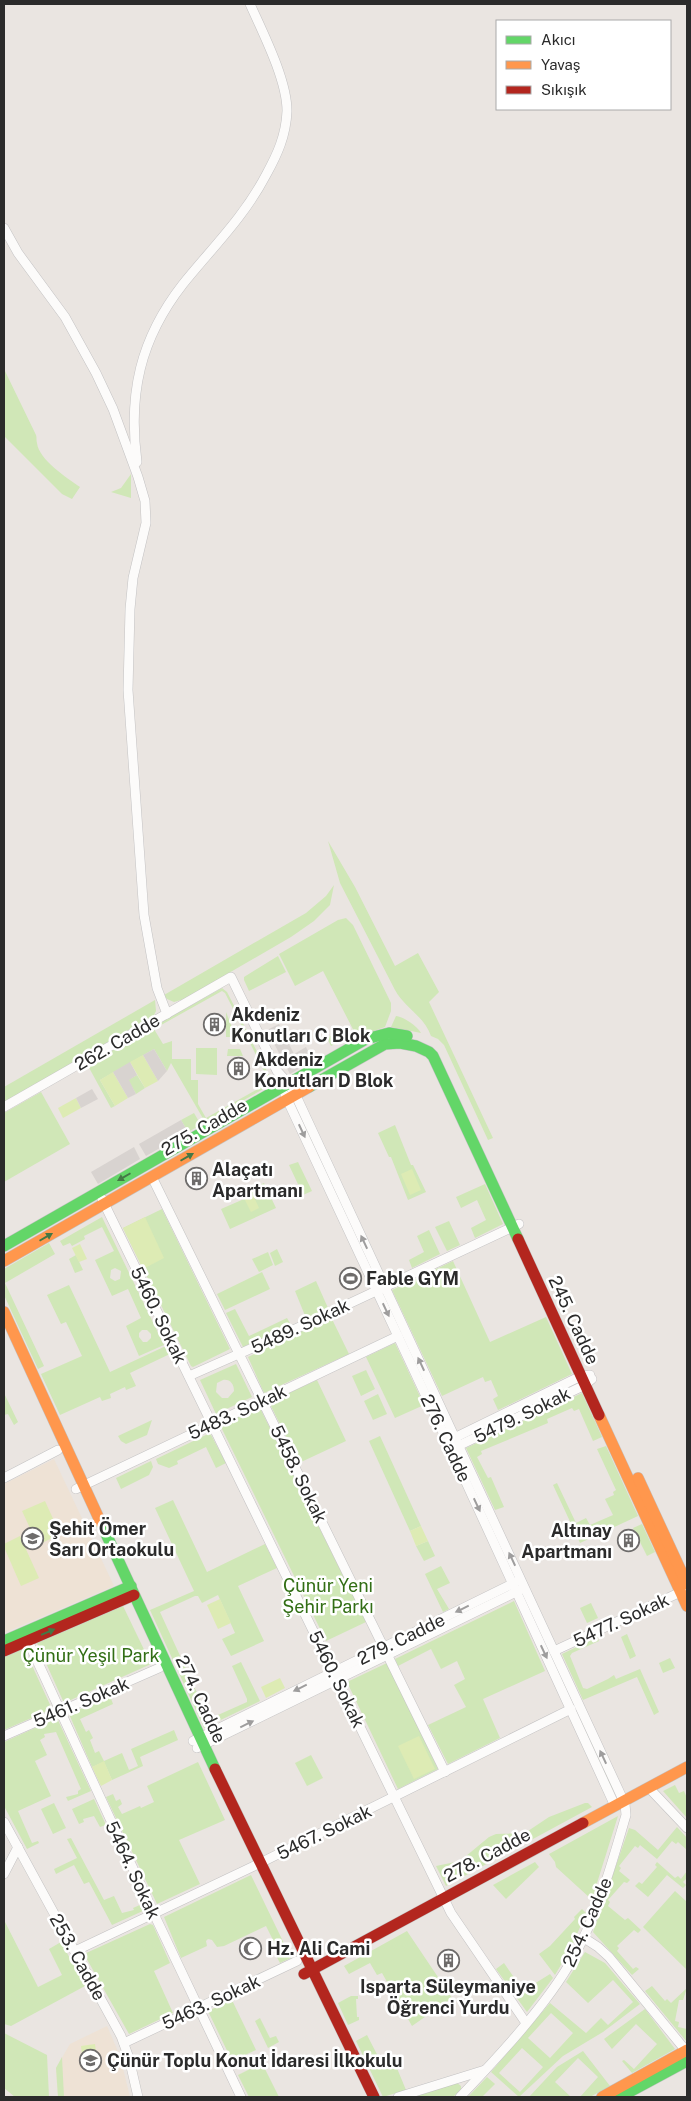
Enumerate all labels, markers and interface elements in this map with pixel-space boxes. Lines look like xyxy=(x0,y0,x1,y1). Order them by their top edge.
legend xyxy=(496,20,671,110)
text: Akıcı xyxy=(541,31,575,48)
text: Yavaş xyxy=(541,56,580,73)
text: Sıkışık xyxy=(541,81,587,98)
place label: Akdeniz Konutları C Blok xyxy=(231,1004,371,1046)
street label: 262. Cadde xyxy=(71,1009,163,1075)
building icon: Akdeniz Konutları C Blok xyxy=(203,1012,227,1036)
place label: Akdeniz Konutları D Blok xyxy=(254,1049,394,1091)
building icon: Akdeniz Konutları D Blok xyxy=(226,1057,250,1081)
street label: 275. Cadde xyxy=(157,1094,251,1160)
one-way arrow xyxy=(298,1124,306,1138)
one-way arrow xyxy=(181,1152,194,1161)
place label: Alaçatı Apartmanı xyxy=(212,1159,303,1201)
building icon: Alaçatı Apartmanı xyxy=(184,1167,208,1191)
one-way arrow xyxy=(116,1173,131,1181)
one-way arrow xyxy=(39,1233,54,1241)
one-way arrow xyxy=(360,1235,368,1249)
street label: 5460. Sokak xyxy=(126,1263,192,1367)
sports icon: Fable GYM xyxy=(338,1266,362,1290)
place label: Fable GYM xyxy=(366,1268,459,1289)
street label: 245. Cadde xyxy=(544,1272,604,1368)
street label: 5489. Sokak xyxy=(247,1294,353,1358)
one-way arrow xyxy=(382,1303,390,1317)
one-way arrow xyxy=(417,1357,425,1371)
street label: 5483. Sokak xyxy=(184,1380,290,1444)
street label: 5479. Sokak xyxy=(470,1383,574,1447)
street label: 276. Cadde xyxy=(416,1391,476,1485)
street label: 5458. Sokak xyxy=(266,1422,332,1526)
one-way arrow xyxy=(473,1498,481,1512)
place label: Şehit Ömer Sarı Ortaokulu xyxy=(49,1517,174,1560)
place label: Altınay Apartmanı xyxy=(521,1520,612,1562)
school or university icon: Şehit Ömer Sarı Ortaokulu xyxy=(21,1526,45,1550)
building icon: Altınay Apartmanı xyxy=(616,1528,640,1552)
one-way arrow xyxy=(507,1552,515,1566)
park label: Çünür Yeni Şehir Parkı xyxy=(282,1575,374,1617)
street label: 5477. Sokak xyxy=(570,1589,672,1651)
one-way arrow xyxy=(454,1605,469,1613)
street label: 279. Cadde xyxy=(354,1609,448,1669)
one-way arrow xyxy=(41,1627,55,1635)
street label: 5460. Sokak xyxy=(304,1627,370,1731)
park label: Çünür Yeşil Park xyxy=(22,1645,160,1666)
one-way arrow xyxy=(540,1645,549,1660)
street label: 274. Cadde xyxy=(171,1652,231,1746)
street label: 5461. Sokak xyxy=(30,1672,132,1732)
one-way arrow xyxy=(293,1684,307,1692)
one-way arrow xyxy=(240,1719,254,1727)
one-way arrow xyxy=(599,1750,607,1764)
street label: 5467. Sokak xyxy=(273,1800,375,1864)
street label: 5464. Sokak xyxy=(101,1818,165,1922)
street label: 278. Cadde xyxy=(440,1823,534,1887)
street label: 254. Cadde xyxy=(558,1874,616,1970)
street label: 253. Cadde xyxy=(46,1910,110,2004)
mosque icon: Hz. Ali Cami xyxy=(239,1936,263,1960)
place label: Hz. Ali Cami xyxy=(267,1938,370,1959)
building icon: Isparta Süleymaniye Öğrenci Yurdu xyxy=(436,1949,460,1973)
street label: 5463. Sokak xyxy=(159,1970,263,2034)
place label: Isparta Süleymaniye Öğrenci Yurdu xyxy=(360,1976,536,2018)
school or university icon: Çünür Toplu Konut İdaresi İlkokulu xyxy=(79,2048,103,2072)
place label: Çünür Toplu Konut İdaresi İlkokulu xyxy=(107,2049,403,2071)

